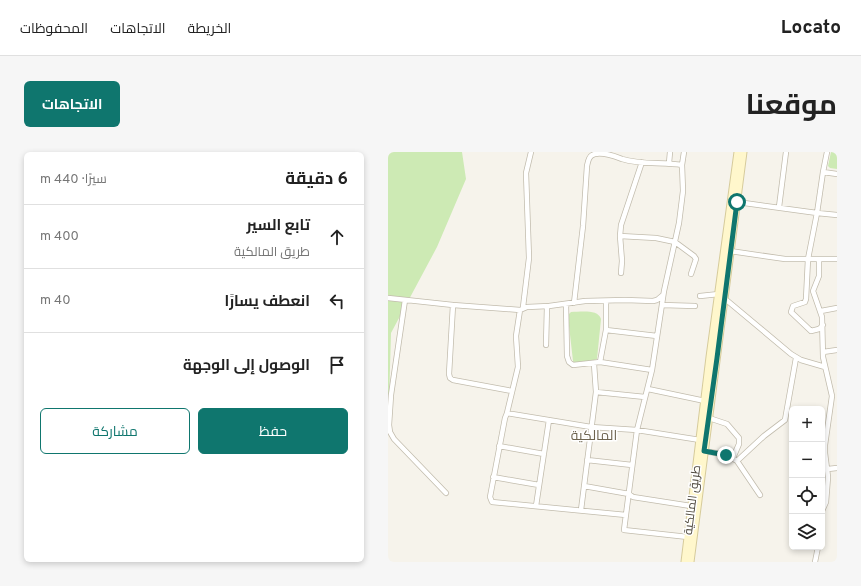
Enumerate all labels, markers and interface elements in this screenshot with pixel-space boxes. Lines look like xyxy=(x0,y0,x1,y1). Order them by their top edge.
text: Locato xyxy=(781,16,841,40)
text: المحفوظات xyxy=(20,21,88,38)
text: الاتجاهات xyxy=(110,21,166,38)
text: الخريطة xyxy=(188,21,231,38)
button: الاتجاهات xyxy=(24,81,120,127)
text: موقعنا xyxy=(746,89,837,125)
text: 6 دقيقة xyxy=(285,169,348,191)
text: سيرًا · 440 m xyxy=(40,172,107,188)
route start xyxy=(728,193,746,211)
text: تابع السير xyxy=(247,217,310,236)
icon: ahead xyxy=(326,226,348,248)
text: 400 m xyxy=(40,229,79,245)
text: طريق المالكية xyxy=(234,245,310,261)
icon: left xyxy=(326,290,348,312)
text: 40 m xyxy=(40,293,71,309)
text: انعطف يسارًا xyxy=(224,293,310,312)
icon: arrive xyxy=(326,354,348,376)
text: الوصول إلى الوجهة xyxy=(183,357,310,376)
map controls xyxy=(789,406,825,550)
button: + xyxy=(789,406,825,442)
button: مشاركة xyxy=(40,408,190,454)
button: حفظ xyxy=(198,408,348,454)
district label: المالكية xyxy=(571,428,617,445)
button: − xyxy=(789,442,825,478)
route end xyxy=(717,446,735,464)
street label: طريق المالكية xyxy=(681,464,705,536)
button: locate xyxy=(789,478,825,514)
button: layers xyxy=(789,514,825,550)

